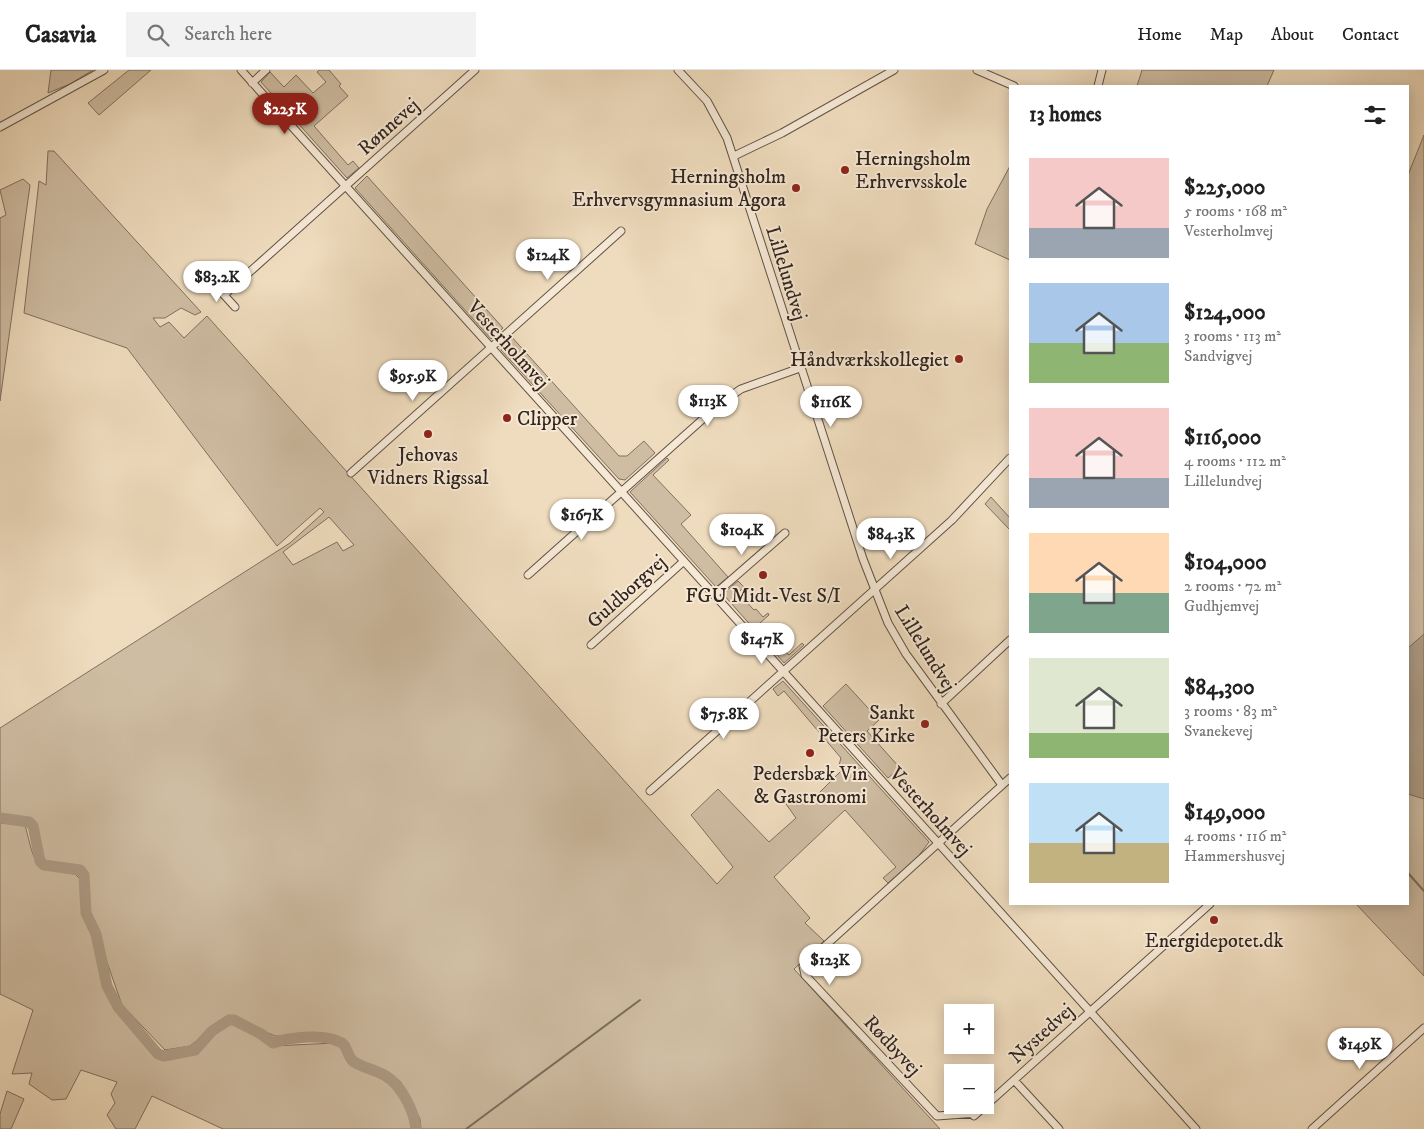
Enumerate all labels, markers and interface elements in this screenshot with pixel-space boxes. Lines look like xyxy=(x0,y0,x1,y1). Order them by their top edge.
search box xyxy=(126,12,476,57)
text: Casavia xyxy=(25,20,96,50)
icon: search xyxy=(144,21,172,49)
text: Search here xyxy=(184,23,272,46)
text: Home xyxy=(1137,24,1182,46)
text: Map xyxy=(1210,24,1243,46)
text: About xyxy=(1271,24,1314,46)
text: Contact xyxy=(1342,24,1399,46)
pin: $225K xyxy=(250,92,320,135)
street label: Rønnevej xyxy=(353,93,425,161)
text: $225K xyxy=(263,99,307,119)
icon: filters xyxy=(1361,101,1389,129)
text: 13 homes xyxy=(1029,102,1102,128)
place label: Herningsholm Erhvervsskole xyxy=(855,147,971,195)
marker: Herningsholm Erhvervsskole xyxy=(839,164,851,176)
place label: Herningsholm Erhvervsgymnasium Agora xyxy=(572,165,787,213)
text: $225,000 xyxy=(1184,175,1265,201)
icon: home xyxy=(1069,178,1129,238)
marker: Herningsholm Erhvervsgymnasium Agora xyxy=(790,182,802,194)
text: 5 rooms · 168 m² xyxy=(1184,201,1287,221)
text: Vesterholmvej xyxy=(1184,221,1273,241)
street label: Lillelundvej xyxy=(759,223,812,324)
pin: $124K xyxy=(513,238,583,281)
text: $124K xyxy=(527,245,569,265)
pin: $83.2K xyxy=(176,260,258,303)
text: $83.2K xyxy=(194,267,240,287)
street label: Vesterholmvej xyxy=(461,294,554,395)
text: $124,000 xyxy=(1184,300,1266,326)
icon: home xyxy=(1069,303,1129,363)
text: 3 rooms · 113 m² xyxy=(1184,326,1281,346)
text: Sandvigvej xyxy=(1184,346,1252,366)
place label: Håndværkskollegiet xyxy=(790,348,949,373)
marker: Håndværkskollegiet xyxy=(953,353,965,365)
pin: $95.9K xyxy=(372,360,454,402)
text: $95.9K xyxy=(389,366,437,386)
pin: $113K xyxy=(673,384,743,427)
pin: $116K xyxy=(796,386,866,428)
text: $113K xyxy=(689,391,727,411)
text: $116K xyxy=(811,392,851,412)
place label: Clipper xyxy=(517,407,578,432)
marker: Clipper xyxy=(501,412,513,424)
text: $116,000 xyxy=(1184,425,1261,451)
marker: Jehovas Vidners Rigssal xyxy=(422,428,434,440)
icon: home xyxy=(1069,428,1129,488)
place label: Jehovas Vidners Rigssal xyxy=(367,443,488,491)
text: 4 rooms · 112 m² xyxy=(1184,451,1286,471)
text: Lillelundvej xyxy=(1184,471,1262,491)
pin: $167K xyxy=(547,498,617,541)
text: $167K xyxy=(561,505,603,525)
pin: $104K xyxy=(707,514,777,556)
pin: $84.3K xyxy=(850,518,932,560)
text: $104K xyxy=(720,520,764,540)
text: $84.3K xyxy=(867,524,915,544)
street label: Guldborgvej xyxy=(582,550,672,634)
text: $104,000 xyxy=(1184,550,1266,576)
icon: home xyxy=(1069,553,1129,613)
marker: FGU Midt-Vest S/I xyxy=(757,569,769,581)
text: 2 rooms · 72 m² xyxy=(1184,576,1281,596)
place label: FGU Midt-Vest S/I xyxy=(685,584,841,609)
text: Gudhjemvej xyxy=(1184,596,1259,616)
street label: Lillelundvej xyxy=(888,601,961,697)
pin: $147K xyxy=(727,622,797,665)
text: $147K xyxy=(741,629,783,649)
text: $84,300 xyxy=(1184,675,1255,701)
icon: home xyxy=(1069,678,1129,738)
pin: $75.8K xyxy=(683,698,765,740)
place label: Sankt Peters Kirke xyxy=(818,701,915,749)
text: 3 rooms · 83 m² xyxy=(1184,701,1277,721)
text: $75.8K xyxy=(700,704,748,724)
marker: Sankt Peters Kirke xyxy=(919,718,931,730)
text: Svanekevej xyxy=(1184,721,1253,741)
marker: Pedersbæk Vin & Gastronomi xyxy=(804,747,816,759)
street label: Vesterholmvej xyxy=(883,761,976,862)
place label: Pedersbæk Vin & Gastronomi xyxy=(752,762,868,810)
text: $149,000 xyxy=(1184,800,1265,826)
icon: home xyxy=(1069,803,1129,863)
text: 4 rooms · 116 m² xyxy=(1184,826,1286,846)
text: Hammershusvej xyxy=(1184,846,1285,866)
marker: Energidepotet.dk xyxy=(1208,914,1220,926)
place label: Energidepotet.dk xyxy=(1145,929,1284,954)
pin: $123K xyxy=(795,944,865,986)
text: $123K xyxy=(810,950,850,970)
street label: Nystedvej xyxy=(1004,999,1080,1070)
map controls xyxy=(944,1004,994,1114)
button: + xyxy=(944,1004,994,1054)
street label: Rødbyvej xyxy=(858,1011,926,1081)
pin: $149K xyxy=(1325,1028,1395,1070)
text: $149K xyxy=(1338,1034,1382,1054)
button: − xyxy=(944,1064,994,1114)

